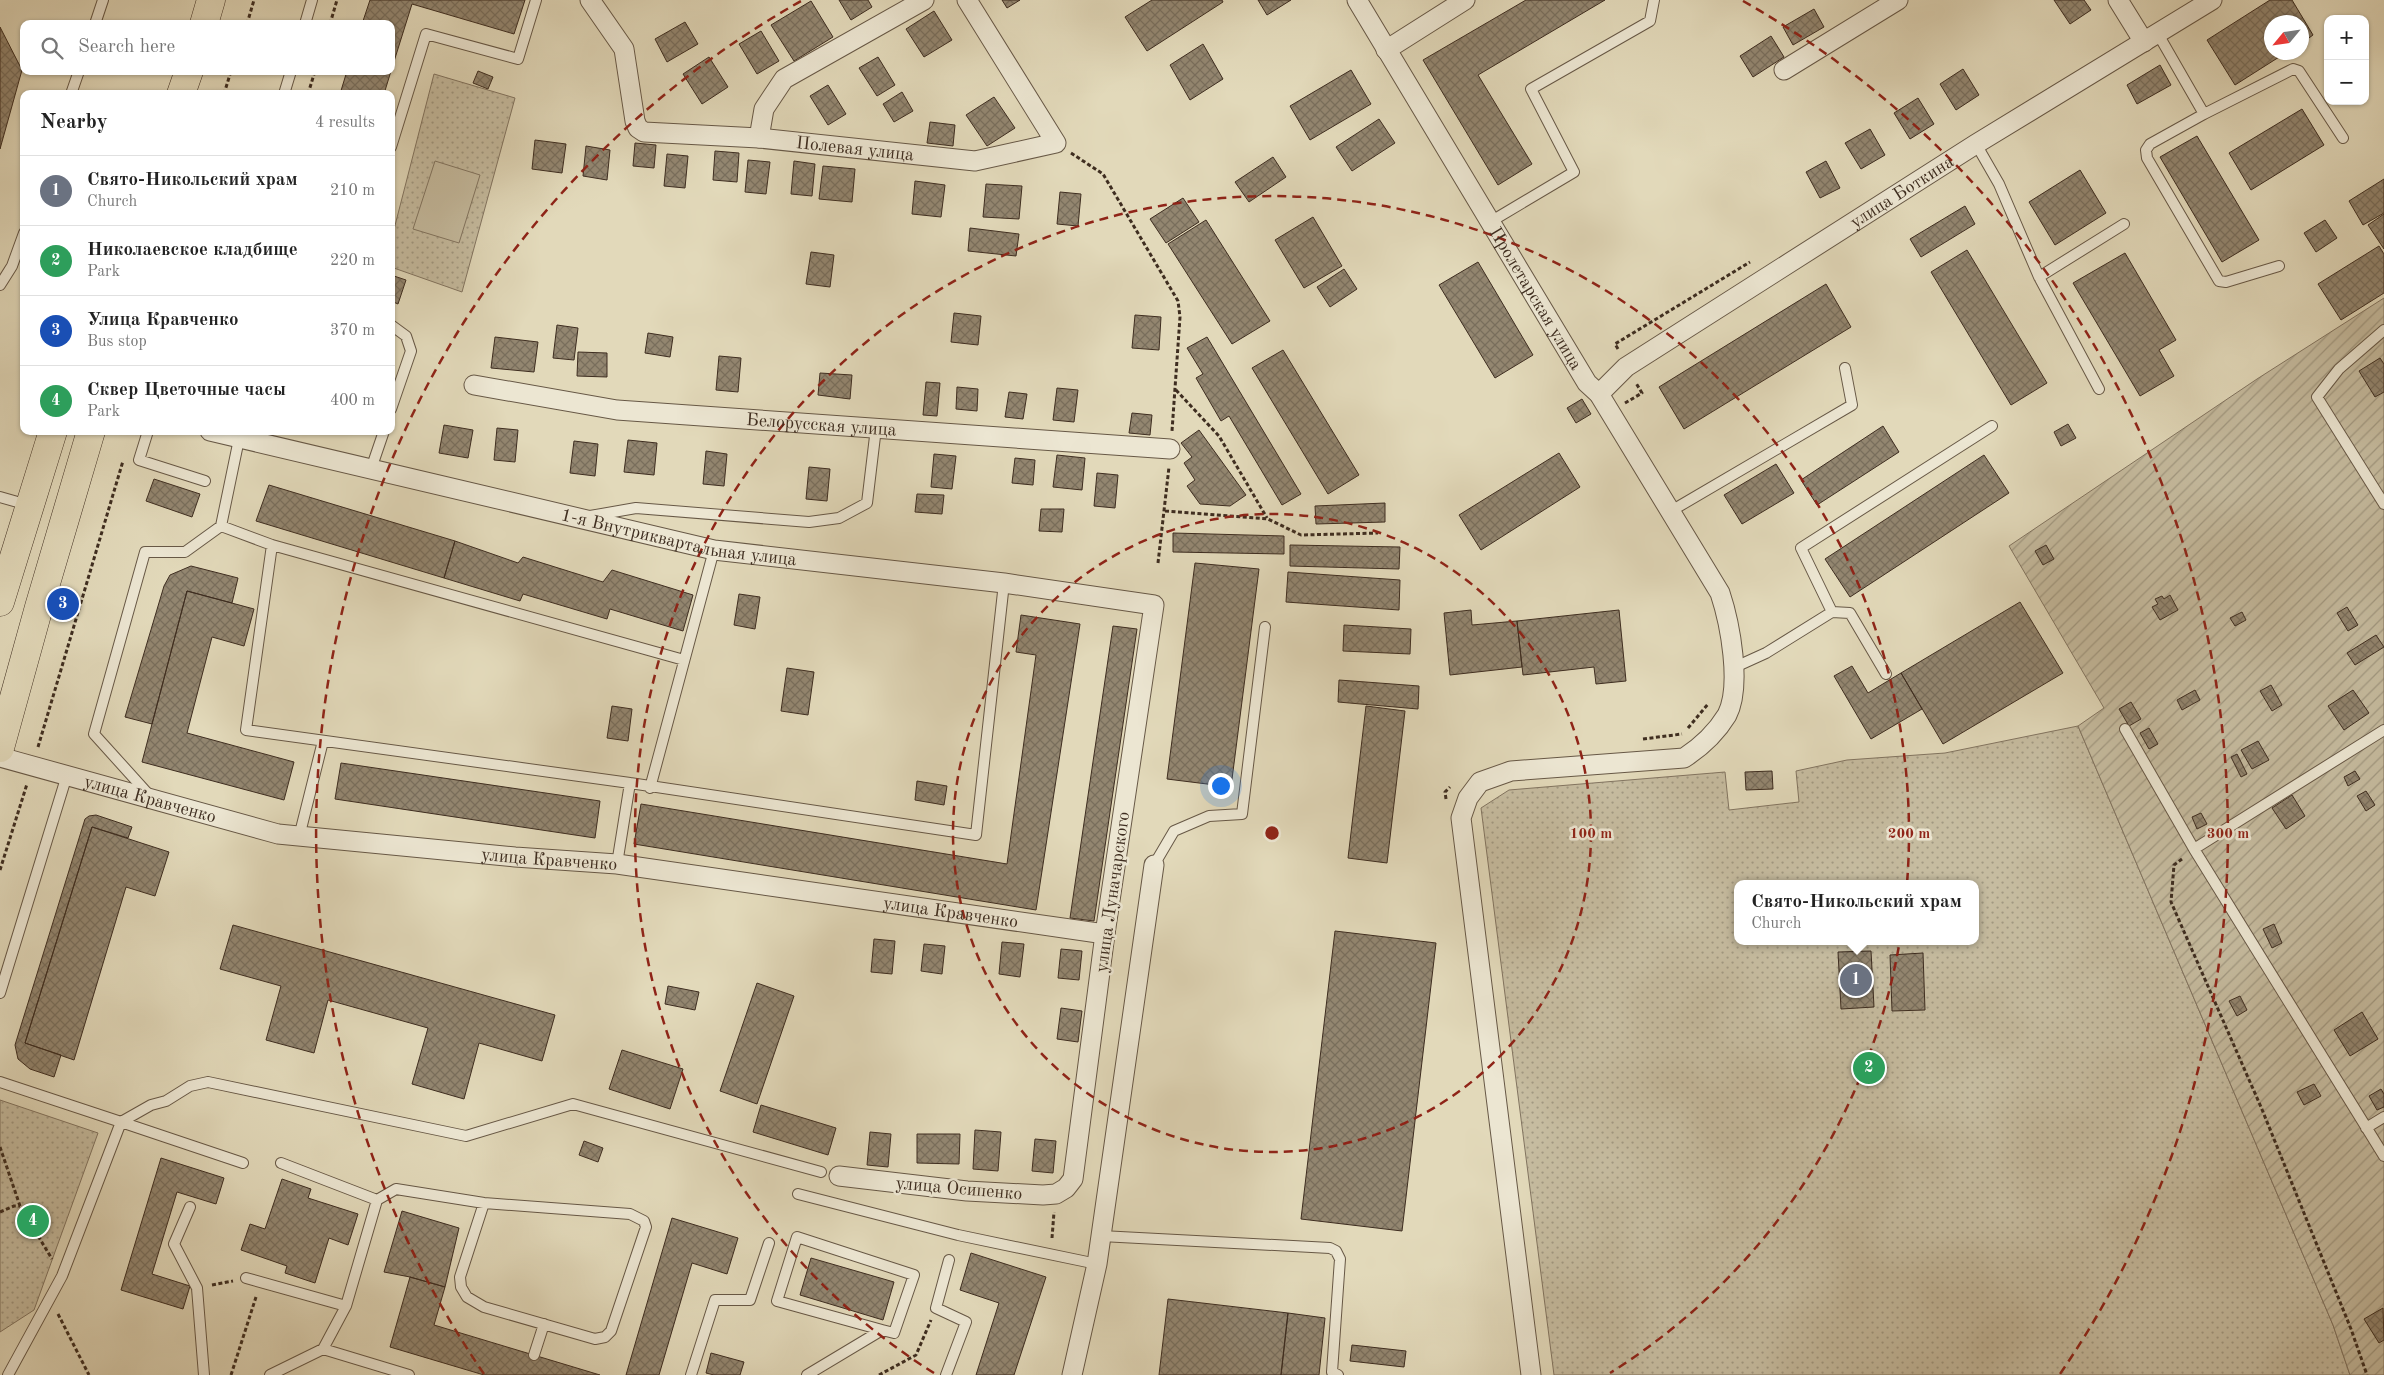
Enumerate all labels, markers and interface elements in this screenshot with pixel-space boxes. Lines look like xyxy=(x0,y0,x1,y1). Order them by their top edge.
north arrow xyxy=(2264,15,2309,60)
map controls xyxy=(2324,15,2369,105)
button: + xyxy=(2324,15,2369,60)
search box xyxy=(20,20,395,75)
icon: search xyxy=(38,34,66,62)
text: Search here xyxy=(78,38,175,57)
button: − xyxy=(2324,60,2369,105)
text: Nearby xyxy=(40,112,108,133)
text: 4 results xyxy=(315,115,375,131)
street label: Полевая улица xyxy=(795,134,915,164)
street label: улица Боткина xyxy=(1847,153,1957,232)
text: Свято-Никольский храм xyxy=(87,171,298,190)
text: 1 xyxy=(51,183,61,199)
text: 210 m xyxy=(330,183,375,199)
text: Church xyxy=(87,194,137,210)
street label: Пролетарская улица xyxy=(1486,224,1585,373)
text: Николаевское кладбище xyxy=(87,241,298,260)
text: 2 xyxy=(51,253,61,269)
text: 220 m xyxy=(330,253,375,269)
text: Park xyxy=(87,264,120,280)
text: Улица Кравченко xyxy=(87,311,239,330)
text: 3 xyxy=(51,323,61,339)
text: 370 m xyxy=(330,323,375,339)
text: Bus stop xyxy=(87,334,147,350)
text: Сквер Цветочные часы xyxy=(87,381,286,400)
text: 4 xyxy=(51,393,61,409)
text: 400 m xyxy=(330,393,375,409)
text: Park xyxy=(87,404,120,420)
street label: Белорусская улица xyxy=(745,411,897,440)
street label: 1-я Внутриквартальная улица xyxy=(559,506,798,569)
pin: 3 xyxy=(47,585,79,623)
street label: улица Кравченко xyxy=(82,773,218,826)
your location xyxy=(1208,773,1234,799)
street label: улица Луначарского xyxy=(1093,810,1133,974)
centre of rings xyxy=(1263,824,1281,842)
text: 100 m xyxy=(1570,827,1612,842)
text: 200 m xyxy=(1888,827,1930,842)
text: 300 m xyxy=(2207,827,2249,842)
street label: улица Кравченко xyxy=(480,846,618,874)
popup xyxy=(1734,880,1979,945)
text: Свято-Никольский храм xyxy=(1751,893,1962,912)
street label: улица Кравченко xyxy=(882,894,1019,931)
text: Church xyxy=(1751,916,1801,932)
pin: 1 xyxy=(1840,961,1872,999)
pin: 2 xyxy=(1853,1049,1885,1087)
street label: улица Осипенко xyxy=(895,1174,1023,1204)
pin: 4 xyxy=(17,1202,49,1240)

